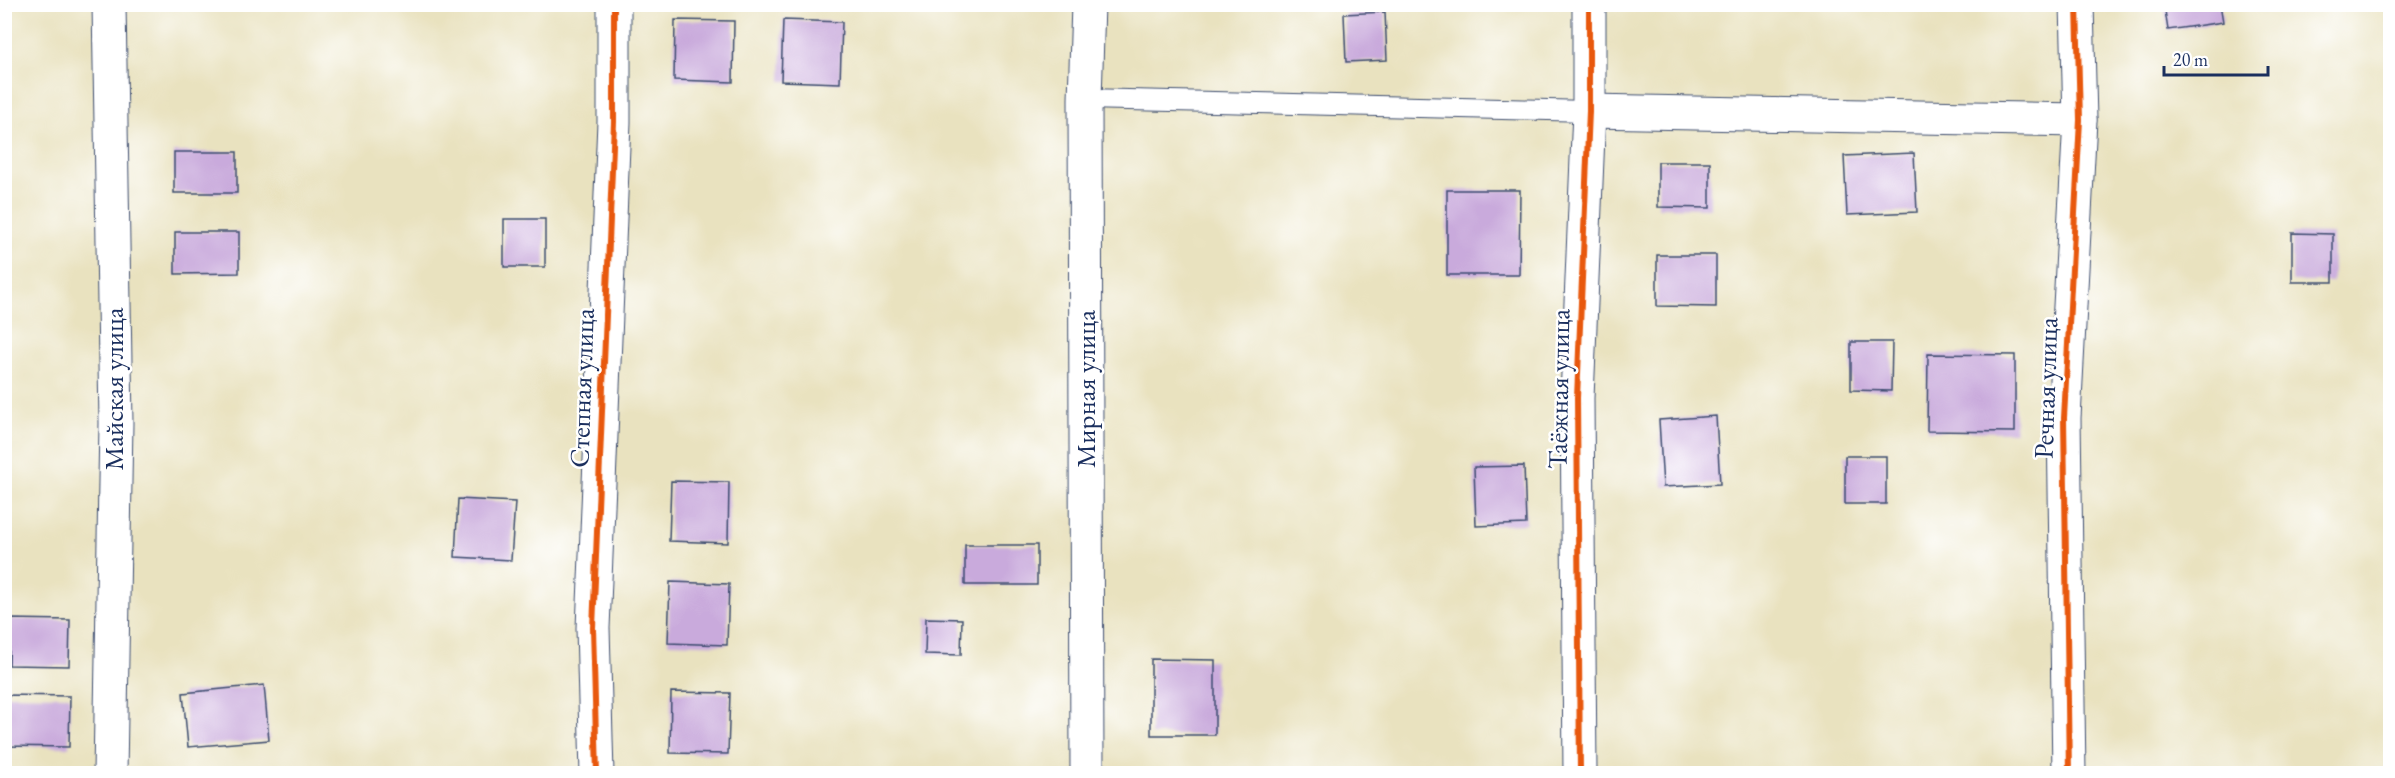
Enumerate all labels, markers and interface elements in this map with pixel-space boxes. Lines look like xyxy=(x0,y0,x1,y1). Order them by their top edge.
scale bar xyxy=(2164,39,2268,77)
text: 20 m xyxy=(2173,48,2208,71)
street label: Майская улица xyxy=(96,307,131,471)
street label: Степная улица xyxy=(561,307,602,468)
street label: Таёжная улица xyxy=(1540,308,1577,470)
street label: Мирная улица xyxy=(1068,310,1103,468)
street label: Речная улица xyxy=(2026,316,2065,459)

